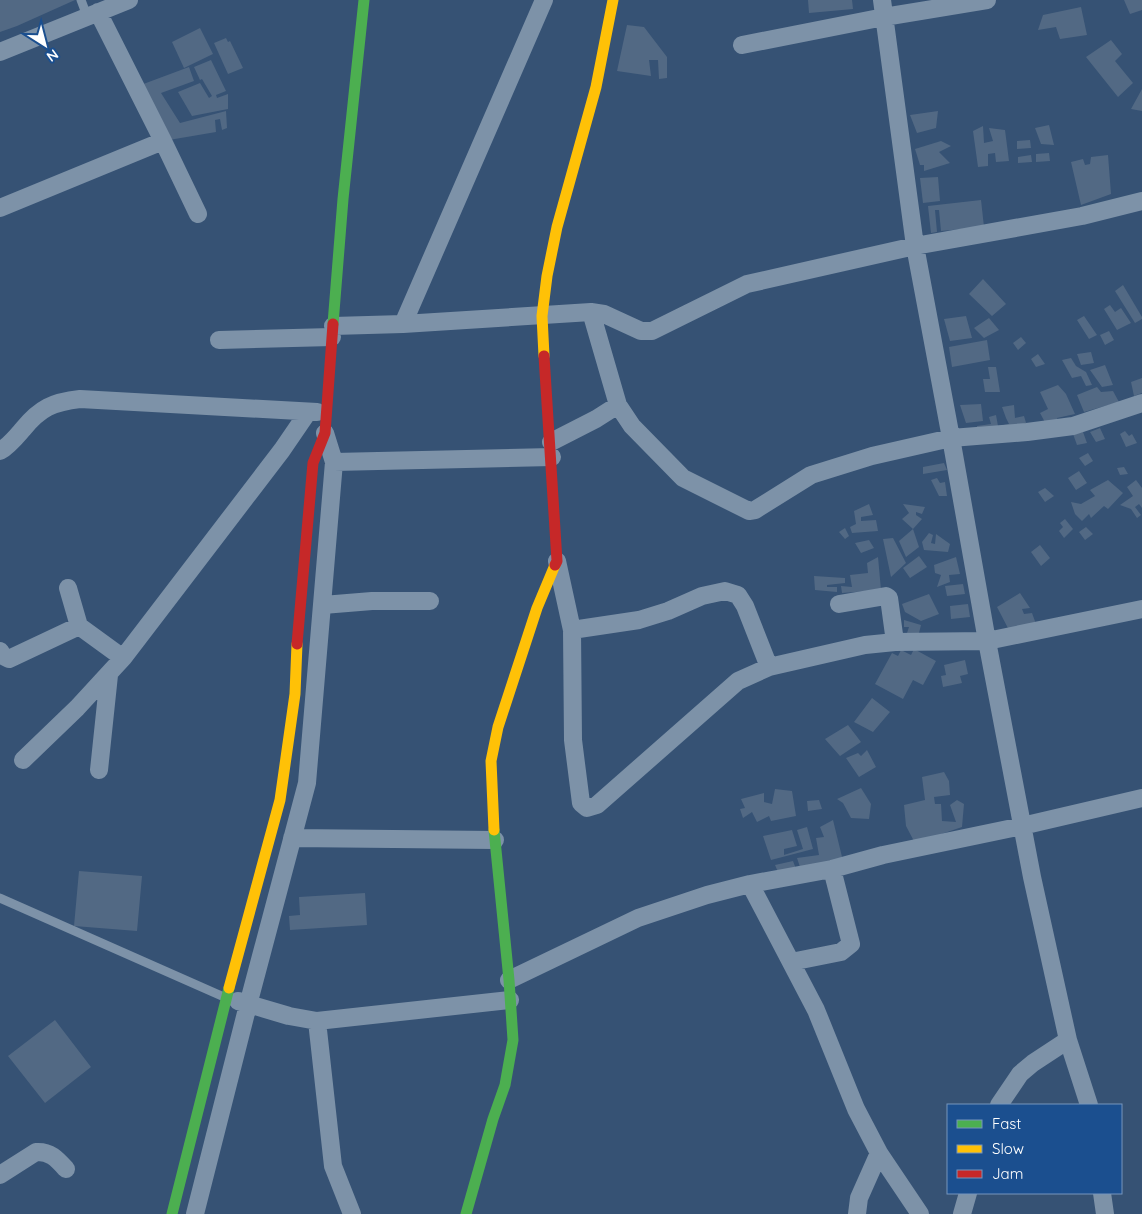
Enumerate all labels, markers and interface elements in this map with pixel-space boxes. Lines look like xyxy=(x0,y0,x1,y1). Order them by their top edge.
north arrow xyxy=(20,20,70,70)
text: N xyxy=(43,45,62,66)
legend xyxy=(947,1104,1122,1194)
text: Fast xyxy=(992,1114,1021,1133)
text: Slow xyxy=(992,1139,1024,1158)
text: Jam xyxy=(992,1164,1023,1183)

